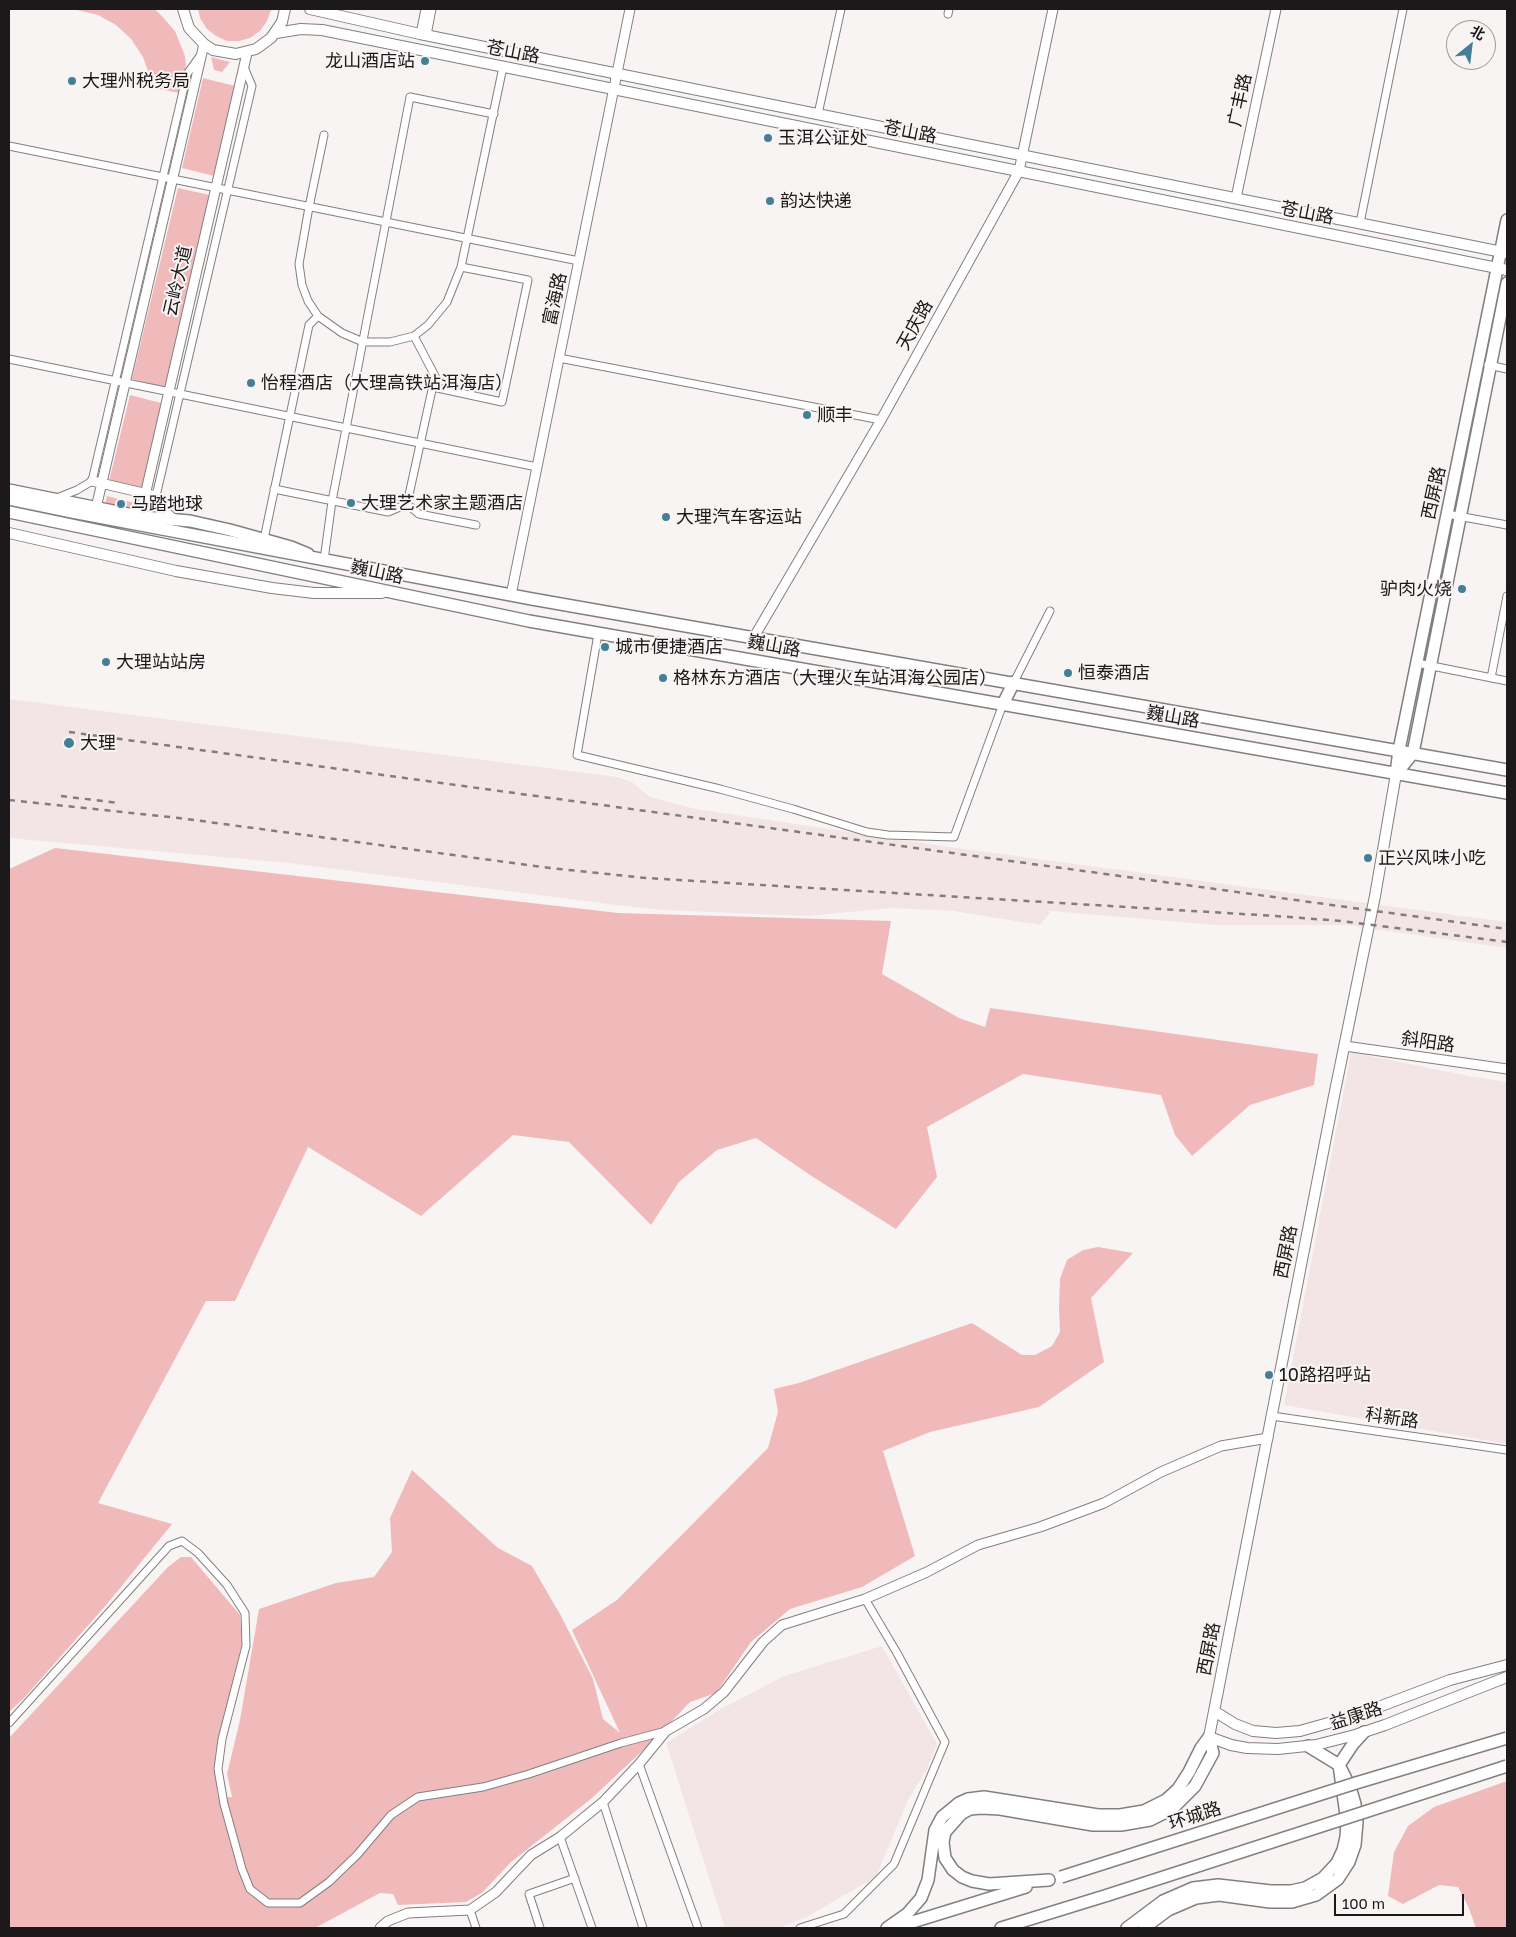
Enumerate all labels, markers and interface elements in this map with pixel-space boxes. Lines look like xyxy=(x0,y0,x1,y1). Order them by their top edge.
north arrow xyxy=(1446,20,1496,70)
text: 北 xyxy=(1468,21,1488,43)
street label: 苍山路 xyxy=(484,36,542,68)
place label: 龙山酒店站 xyxy=(325,50,415,72)
marker: 龙山酒店站 xyxy=(419,55,431,67)
place label: 大理州税务局 xyxy=(82,70,190,92)
street label: 广丰路 xyxy=(1224,71,1256,129)
marker: 大理州税务局 xyxy=(66,75,78,87)
street label: 苍山路 xyxy=(881,116,939,148)
place label: 玉洱公证处 xyxy=(778,127,868,149)
marker: 玉洱公证处 xyxy=(762,132,774,144)
place label: 韵达快递 xyxy=(780,190,852,212)
marker: 韵达快递 xyxy=(764,195,776,207)
street label: 苍山路 xyxy=(1278,197,1336,229)
street label: 云岭大道 xyxy=(159,243,197,319)
street label: 富海路 xyxy=(539,270,571,328)
street label: 天庆路 xyxy=(892,296,938,354)
place label: 怡程酒店（大理高铁站洱海店） xyxy=(261,372,513,394)
marker: 怡程酒店（大理高铁站洱海店） xyxy=(245,377,257,389)
place label: 顺丰 xyxy=(817,404,853,426)
marker: 顺丰 xyxy=(801,409,813,421)
street label: 西屏路 xyxy=(1418,464,1450,522)
place label: 大理艺术家主题酒店 xyxy=(361,492,523,514)
place label: 马踏地球 xyxy=(131,493,203,515)
marker: 大理艺术家主题酒店 xyxy=(345,497,357,509)
marker: 马踏地球 xyxy=(115,498,127,510)
place label: 大理汽车客运站 xyxy=(676,506,802,528)
marker: 大理汽车客运站 xyxy=(660,511,672,523)
street label: 巍山路 xyxy=(348,556,406,588)
place label: 驴肉火烧 xyxy=(1380,578,1452,600)
marker: 驴肉火烧 xyxy=(1456,583,1468,595)
street label: 巍山路 xyxy=(746,631,802,661)
place label: 城市便捷酒店 xyxy=(615,636,723,658)
marker: 城市便捷酒店 xyxy=(599,641,611,653)
place label: 大理站站房 xyxy=(116,651,206,673)
marker: 大理站站房 xyxy=(100,656,112,668)
place label: 恒泰酒店 xyxy=(1078,662,1150,684)
place label: 格林东方酒店（大理火车站洱海公园店） xyxy=(673,667,997,689)
marker: 恒泰酒店 xyxy=(1062,667,1074,679)
marker: 格林东方酒店（大理火车站洱海公园店） xyxy=(657,672,669,684)
street label: 巍山路 xyxy=(1145,702,1201,732)
place label: 大理 xyxy=(80,732,116,754)
marker: 大理 xyxy=(62,736,76,750)
place label: 正兴风味小吃 xyxy=(1378,847,1486,869)
marker: 正兴风味小吃 xyxy=(1362,852,1374,864)
street label: 斜阳路 xyxy=(1400,1028,1456,1056)
street label: 西屏路 xyxy=(1270,1223,1302,1281)
place label: 10路招呼站 xyxy=(1279,1364,1371,1386)
marker: 10路招呼站 xyxy=(1263,1369,1275,1381)
street label: 科新路 xyxy=(1364,1404,1420,1432)
street label: 西屏路 xyxy=(1193,1620,1225,1678)
street label: 益康路 xyxy=(1327,1697,1385,1735)
street label: 环城路 xyxy=(1166,1797,1224,1835)
scale bar xyxy=(1336,1884,1466,1916)
text: 100 m xyxy=(1342,1894,1385,1912)

